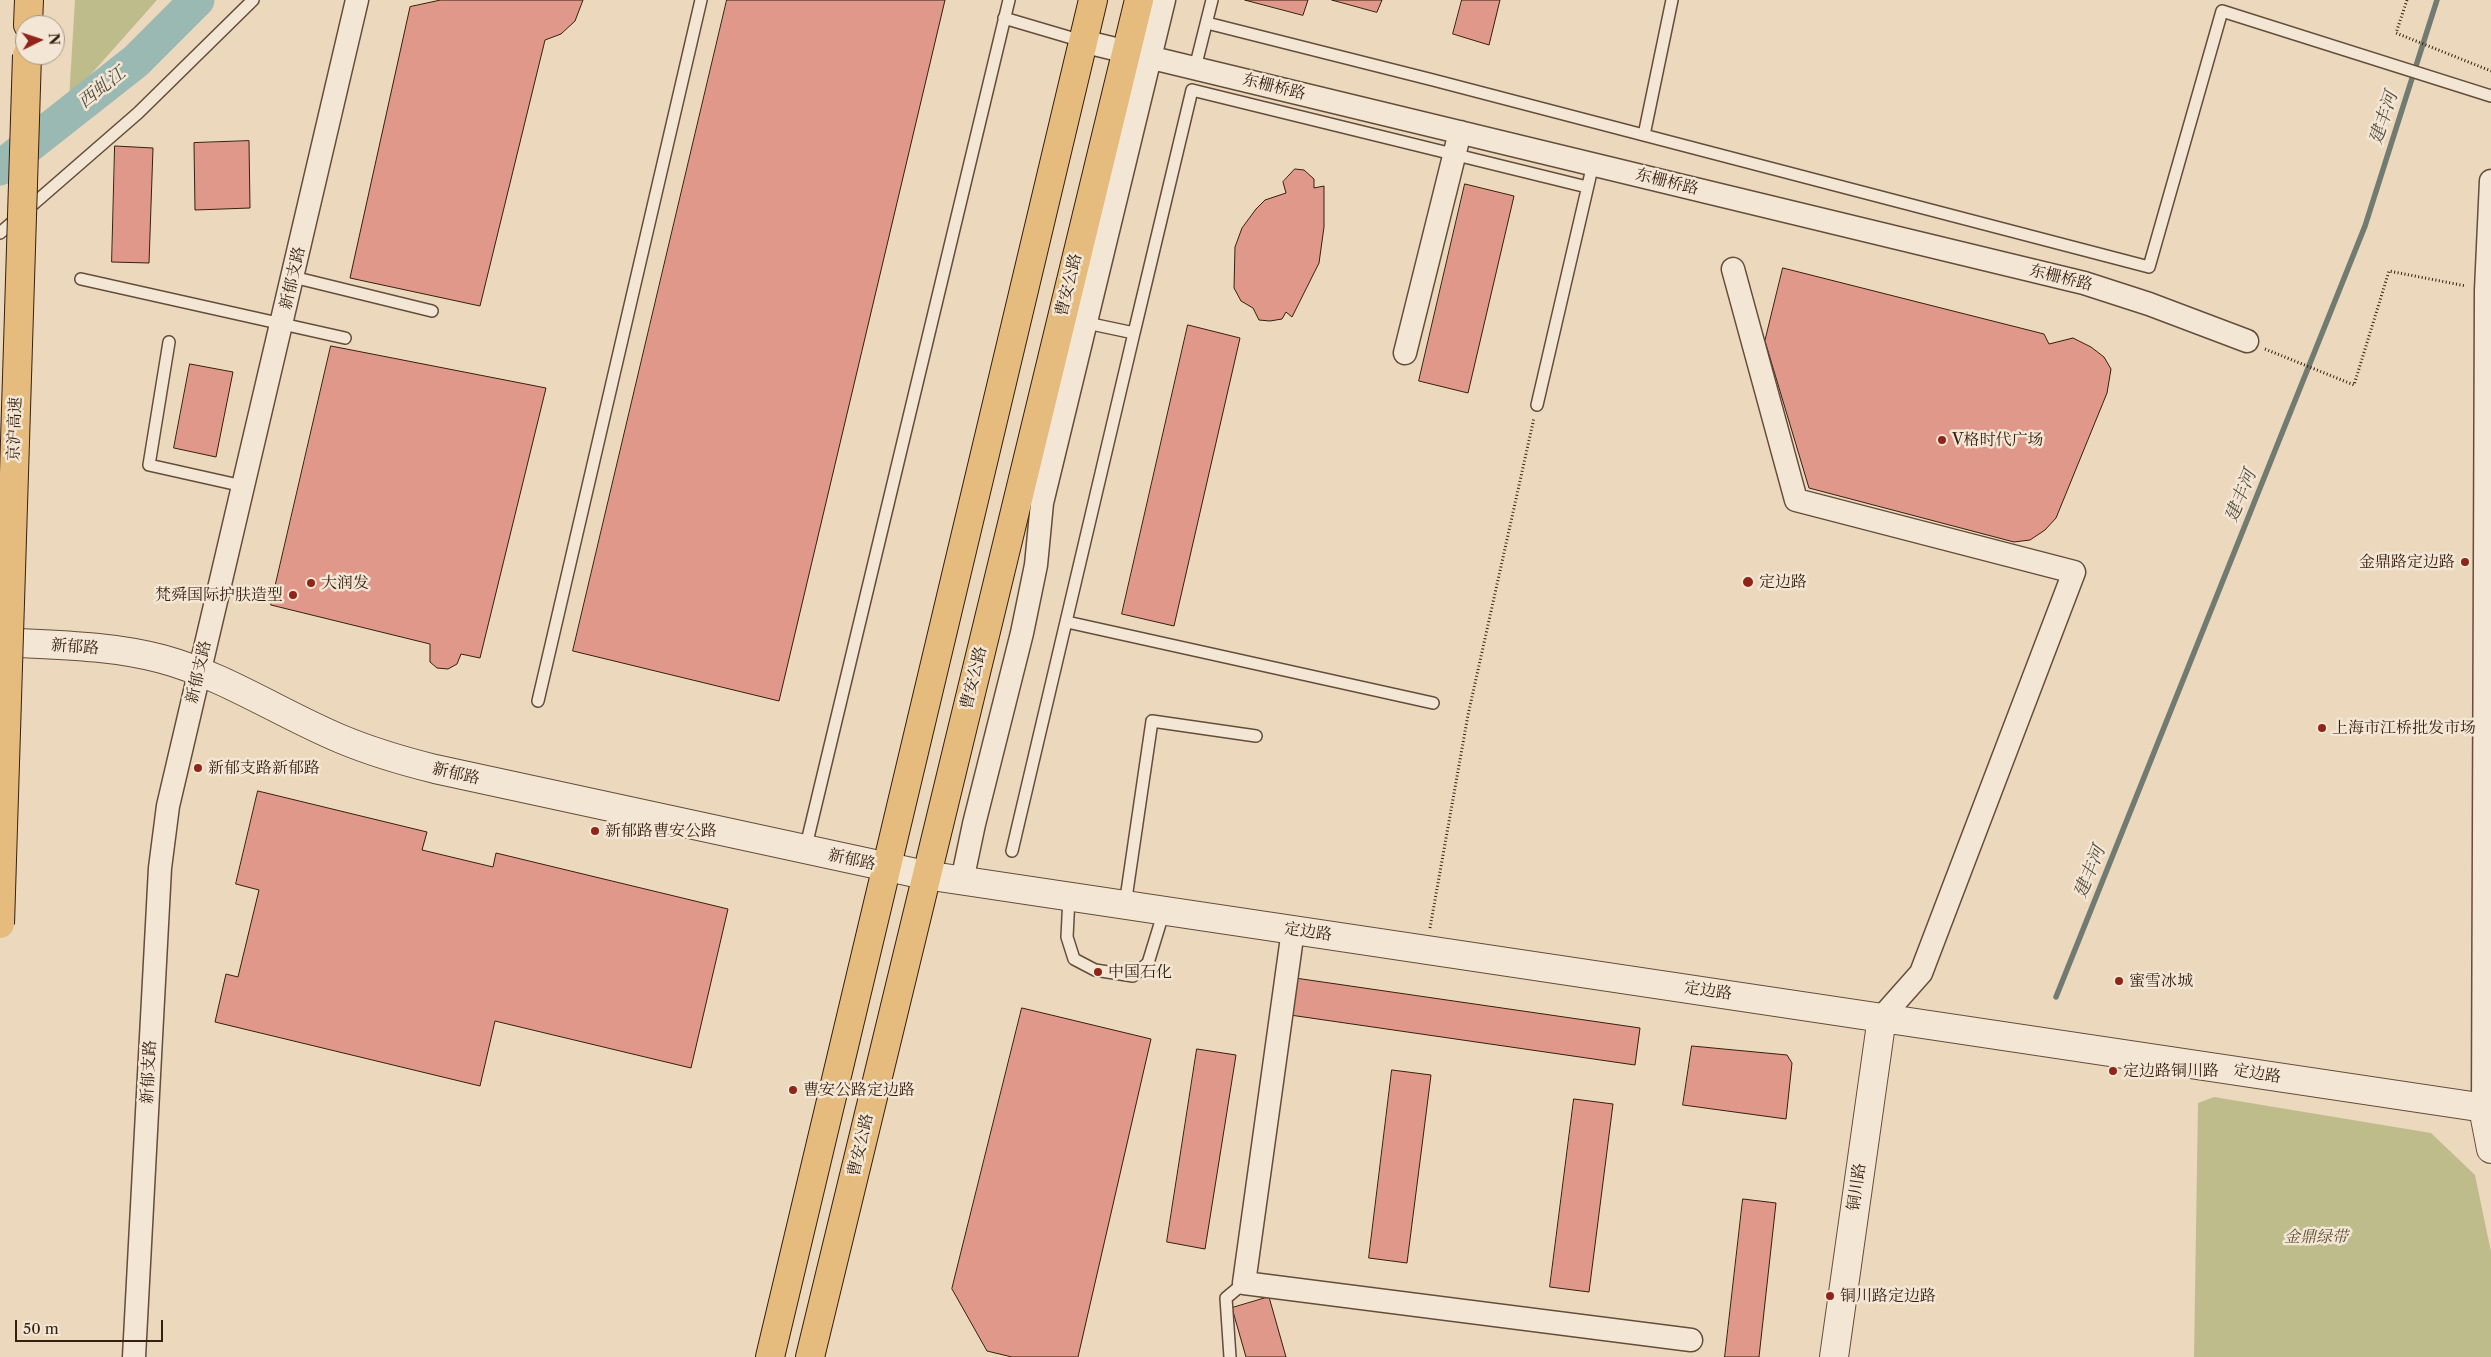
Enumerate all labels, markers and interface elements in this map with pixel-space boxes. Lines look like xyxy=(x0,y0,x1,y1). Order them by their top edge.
north arrow xyxy=(15,15,65,65)
text: N xyxy=(45,32,63,46)
water label: 西虬江 xyxy=(74,63,130,113)
street label: 东栅桥路 xyxy=(1241,70,1307,104)
water label: 建丰河 xyxy=(2365,89,2403,147)
street label: 东栅桥路 xyxy=(1634,165,1700,199)
street label: 新郁支路 xyxy=(276,245,310,311)
street label: 曹安公路 xyxy=(1052,252,1086,318)
street label: 东栅桥路 xyxy=(2028,261,2094,295)
street label: 京沪高速 xyxy=(4,397,26,461)
place label: V格时代广场 xyxy=(1952,430,2044,450)
marker: V格时代广场 xyxy=(1936,434,1948,446)
water label: 建丰河 xyxy=(2221,467,2261,525)
place label: 金鼎路定边路 xyxy=(2359,552,2455,572)
marker: 金鼎路定边路 xyxy=(2459,556,2471,568)
place label: 定边路 xyxy=(1759,572,1807,592)
place label: 大润发 xyxy=(321,573,369,593)
marker: 定边路 xyxy=(1741,575,1755,589)
marker: 大润发 xyxy=(305,577,317,589)
place label: 梵舜国际护肤造型 xyxy=(155,585,283,605)
marker: 梵舜国际护肤造型 xyxy=(287,589,299,601)
street label: 新郁路 xyxy=(50,636,100,658)
street label: 新郁支路 xyxy=(182,639,216,705)
street label: 曹安公路 xyxy=(957,645,991,711)
place label: 上海市江桥批发市场 xyxy=(2332,718,2476,738)
marker: 上海市江桥批发市场 xyxy=(2316,722,2328,734)
place label: 新郁支路新郁路 xyxy=(208,758,320,778)
street label: 新郁路 xyxy=(430,759,482,789)
marker: 新郁支路新郁路 xyxy=(192,762,204,774)
place label: 新郁路曹安公路 xyxy=(605,821,717,841)
marker: 新郁路曹安公路 xyxy=(589,825,601,837)
water label: 建丰河 xyxy=(2070,843,2110,901)
street label: 新郁路 xyxy=(827,846,877,874)
street label: 定边路 xyxy=(1283,919,1333,945)
place label: 中国石化 xyxy=(1108,962,1172,982)
marker: 中国石化 xyxy=(1092,966,1104,978)
place label: 蜜雪冰城 xyxy=(2129,971,2193,991)
marker: 蜜雪冰城 xyxy=(2113,975,2125,987)
street label: 定边路 xyxy=(1683,978,1733,1004)
street label: 新郁支路 xyxy=(138,1040,160,1104)
place label: 定边路铜川路 xyxy=(2123,1061,2219,1081)
street label: 定边路 xyxy=(2232,1061,2282,1087)
marker: 定边路铜川路 xyxy=(2107,1065,2119,1077)
place label: 曹安公路定边路 xyxy=(803,1080,915,1100)
marker: 曹安公路定边路 xyxy=(787,1084,799,1096)
street label: 曹安公路 xyxy=(844,1112,878,1178)
street label: 铜川路 xyxy=(1844,1162,1870,1212)
park label: 金鼎绿带 xyxy=(2284,1227,2348,1247)
place label: 铜川路定边路 xyxy=(1840,1286,1936,1306)
marker: 铜川路定边路 xyxy=(1824,1290,1836,1302)
scale bar xyxy=(18,1310,165,1342)
text: 50 m xyxy=(23,1319,59,1338)

